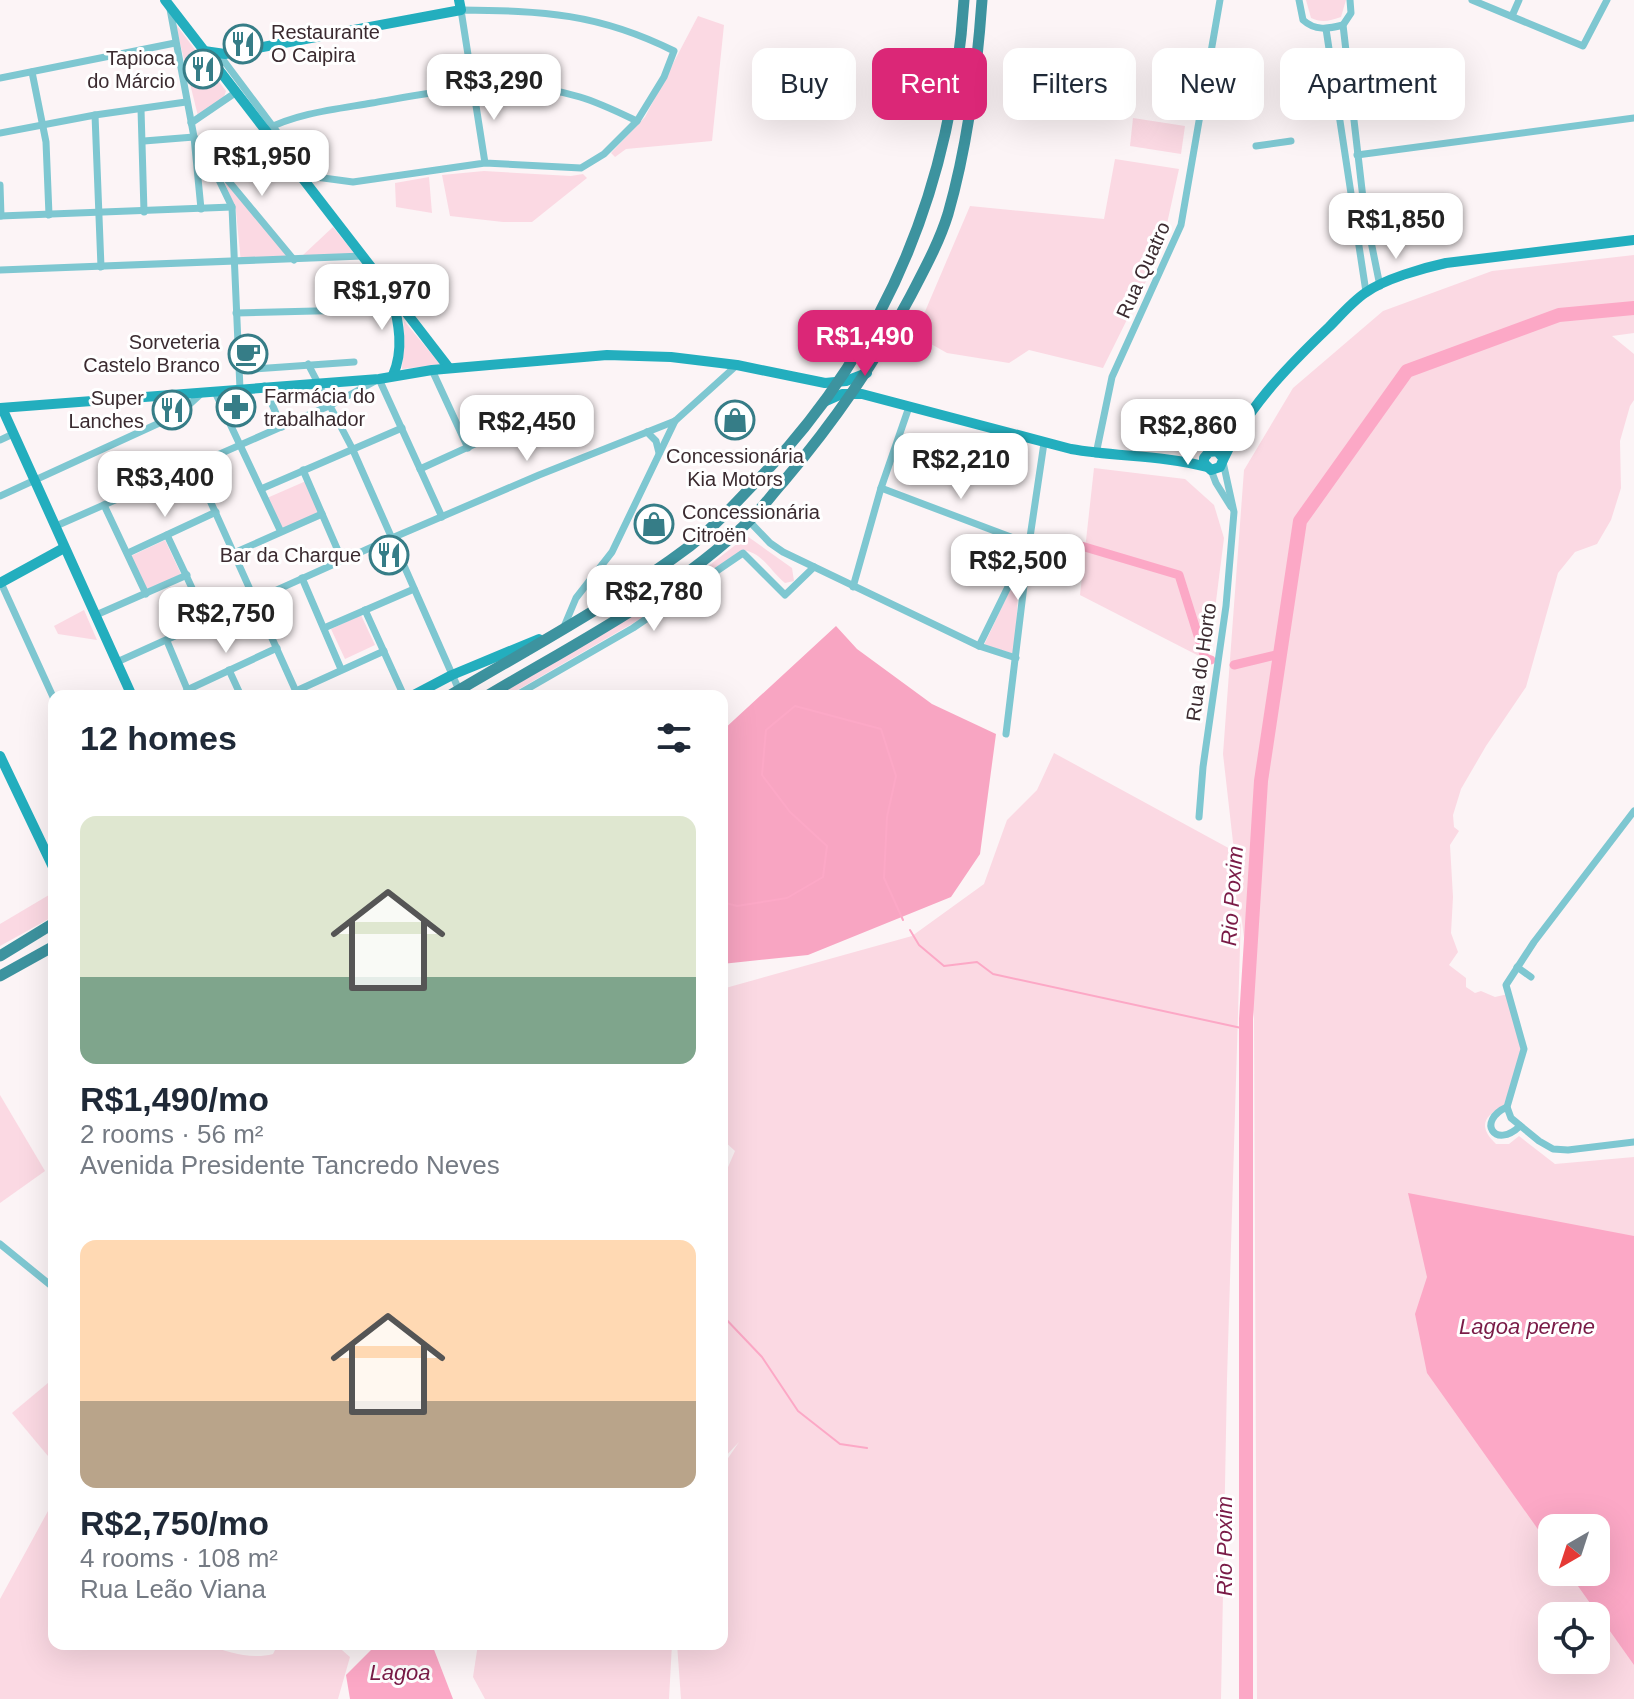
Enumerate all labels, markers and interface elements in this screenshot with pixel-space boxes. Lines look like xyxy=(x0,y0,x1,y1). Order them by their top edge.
place label: Restaurante O Caipira xyxy=(271,21,380,66)
restaurant icon: Restaurante O Caipira xyxy=(222,23,264,65)
place label: Tapioca do Márcio xyxy=(87,47,176,92)
restaurant icon: Tapioca do Márcio xyxy=(182,48,224,90)
chip: Buy xyxy=(752,48,856,120)
chip: Rent xyxy=(872,48,987,120)
chip: Filters xyxy=(1003,48,1136,120)
chip: New xyxy=(1152,48,1264,120)
chip: Apartment xyxy=(1280,48,1465,120)
pin: R$3,290 xyxy=(420,54,568,122)
text: R$3,290 xyxy=(445,65,543,95)
pin: R$1,950 xyxy=(188,130,336,198)
text: R$1,950 xyxy=(213,141,311,171)
pin: R$1,850 xyxy=(1322,193,1470,261)
text: R$1,850 xyxy=(1347,204,1445,234)
street label: Rua Quatro xyxy=(1112,218,1174,322)
pin: R$1,970 xyxy=(308,264,456,332)
text: R$1,970 xyxy=(333,275,431,305)
pin: R$1,490 xyxy=(791,310,939,378)
text: R$1,490 xyxy=(816,321,914,351)
place label: Sorveteria Castelo Branco xyxy=(83,331,221,376)
cafe icon: Sorveteria Castelo Branco xyxy=(227,333,269,375)
place label: Farmácia do trabalhador xyxy=(264,385,375,430)
pharmacy icon: Farmácia do trabalhador xyxy=(215,386,257,428)
place label: Super Lanches xyxy=(68,387,144,432)
restaurant icon: Super Lanches xyxy=(151,389,193,431)
pin: R$2,450 xyxy=(453,395,601,463)
shop icon: Concessionária Kia Motors xyxy=(714,399,756,441)
pin: R$2,860 xyxy=(1114,399,1262,467)
text: R$2,450 xyxy=(478,406,576,436)
text: R$2,860 xyxy=(1139,410,1237,440)
pin: R$2,210 xyxy=(887,433,1035,501)
text: R$2,210 xyxy=(912,444,1010,474)
place label: Concessionária Kia Motors xyxy=(666,445,805,490)
pin: R$3,400 xyxy=(91,451,239,519)
text: R$3,400 xyxy=(116,462,214,492)
place label: Concessionária Citroën xyxy=(682,501,821,546)
shop icon: Concessionária Citroën xyxy=(633,503,675,545)
restaurant icon: Bar da Charque xyxy=(368,534,410,576)
pin: R$2,500 xyxy=(944,534,1092,602)
place label: Bar da Charque xyxy=(220,544,361,566)
text: R$2,500 xyxy=(969,545,1067,575)
pin: R$2,780 xyxy=(580,565,728,633)
text: R$2,780 xyxy=(605,576,703,606)
pin: R$2,750 xyxy=(152,587,300,655)
text: R$2,750 xyxy=(177,598,275,628)
street label: Rua do Horto xyxy=(1182,602,1220,722)
icon: filters xyxy=(652,716,696,760)
text: 12 homes xyxy=(80,719,237,757)
water label: Rio Poxim xyxy=(1216,845,1248,947)
icon: home xyxy=(316,868,460,1012)
text: R$1,490/mo xyxy=(80,1080,269,1118)
text: 2 rooms · 56 m² xyxy=(80,1119,264,1149)
text: Avenida Presidente Tancredo Neves xyxy=(80,1150,500,1180)
icon: home xyxy=(316,1292,460,1436)
water label: Lagoa perene xyxy=(1459,1314,1595,1339)
water label: Rio Poxim xyxy=(1212,1496,1237,1596)
text: R$2,750/mo xyxy=(80,1504,269,1542)
north arrow xyxy=(1538,1514,1610,1586)
map controls xyxy=(1538,1514,1610,1674)
text: 4 rooms · 108 m² xyxy=(80,1543,278,1573)
text: Rua Leão Viana xyxy=(80,1574,266,1604)
button: locate xyxy=(1538,1602,1610,1674)
water label: Lagoa xyxy=(369,1660,431,1685)

